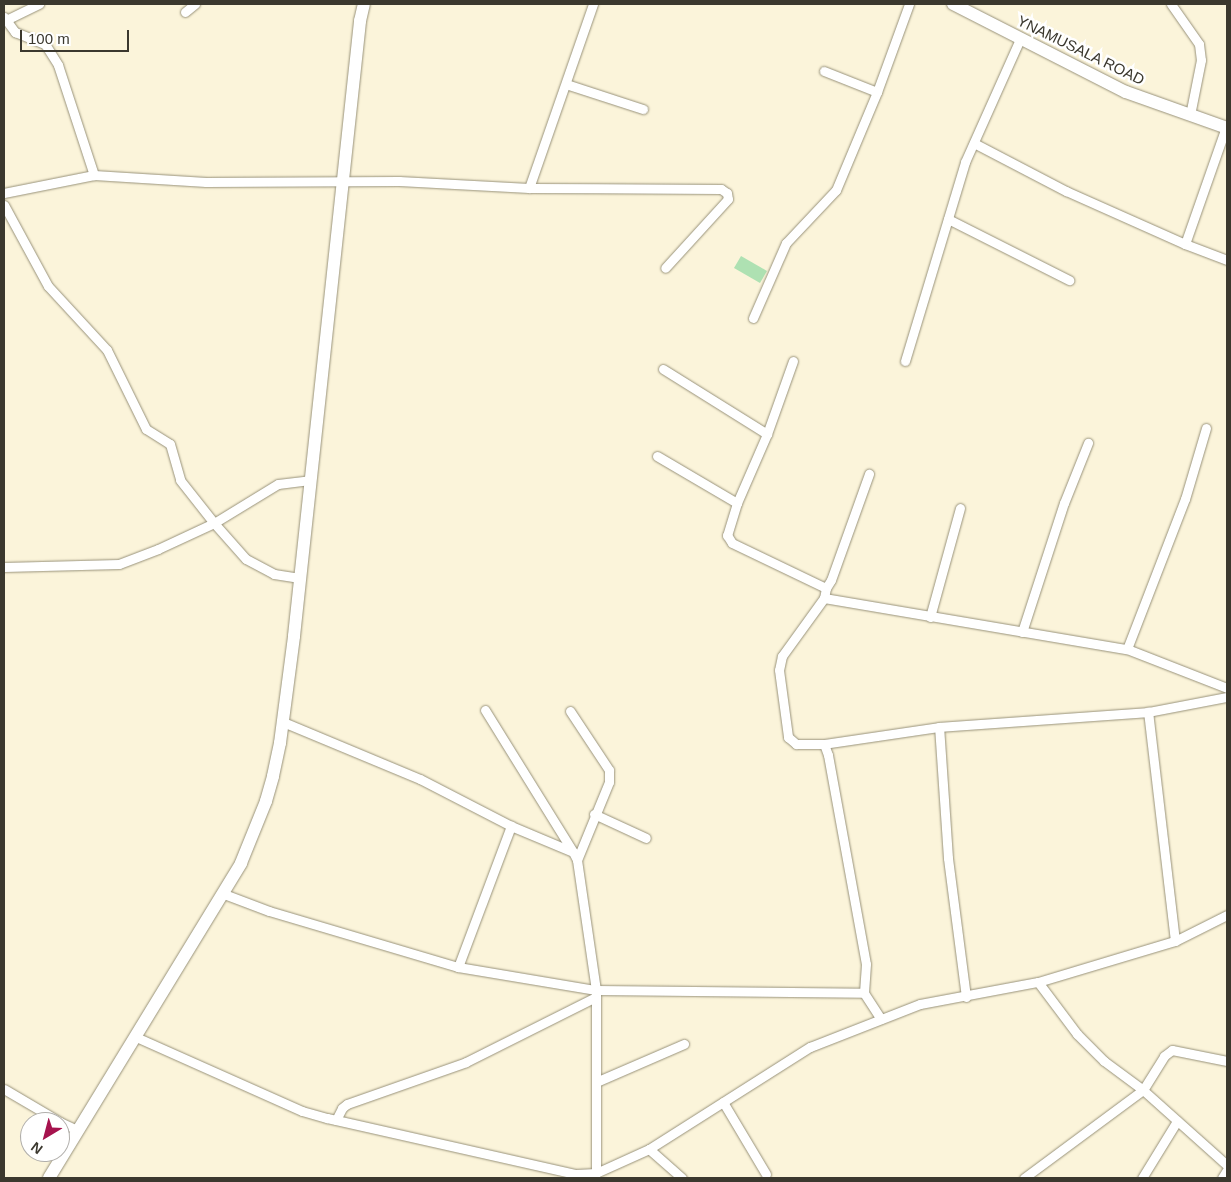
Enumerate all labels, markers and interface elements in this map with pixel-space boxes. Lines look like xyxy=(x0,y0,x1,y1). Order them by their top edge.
street label: YNAMUSALA ROAD xyxy=(1014,11,1148,89)
scale bar xyxy=(22,20,131,52)
text: 100 m xyxy=(28,30,70,47)
north arrow xyxy=(20,1112,70,1162)
text: N xyxy=(28,1139,45,1158)

